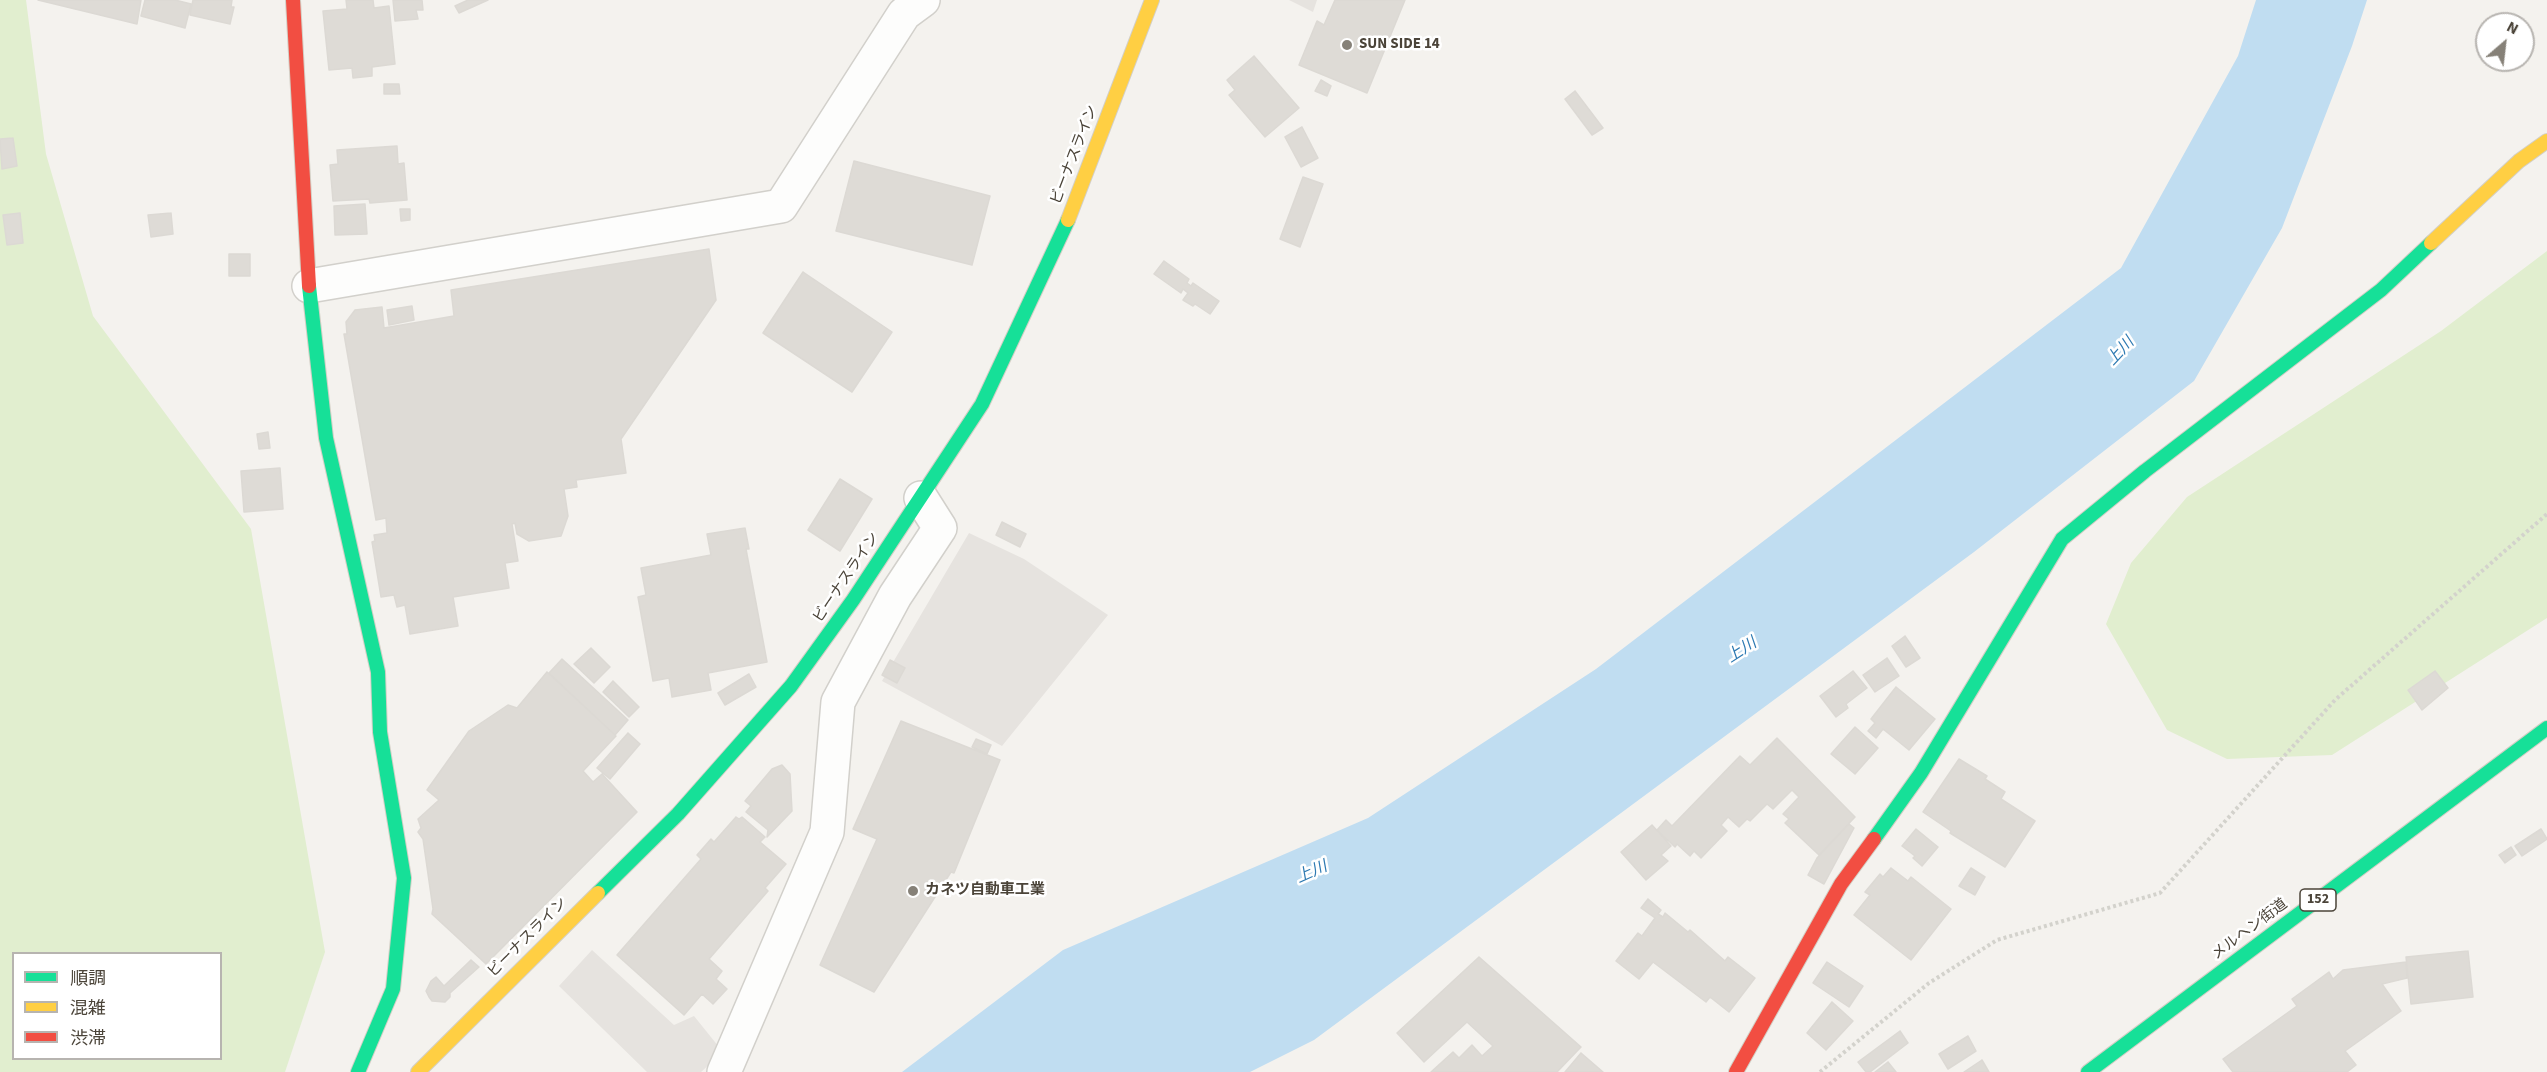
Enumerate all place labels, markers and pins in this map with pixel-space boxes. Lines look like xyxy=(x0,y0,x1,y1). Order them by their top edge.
place label: SUN SIDE 14 xyxy=(1359,36,1440,54)
marker: SUN SIDE 14 xyxy=(1340,38,1354,52)
place label: カネツ自動車工業 xyxy=(925,882,1045,900)
marker: カネツ自動車工業 xyxy=(906,884,920,898)

